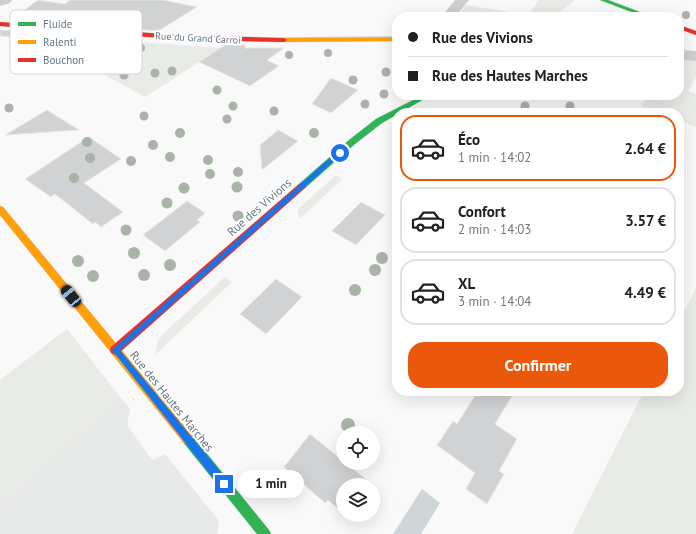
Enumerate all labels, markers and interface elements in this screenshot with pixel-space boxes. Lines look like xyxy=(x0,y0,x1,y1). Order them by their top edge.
legend xyxy=(10,10,142,74)
text: Fluide xyxy=(43,17,73,31)
text: Rue des Vivions xyxy=(432,28,533,47)
street label: Rue du Grand Carroi xyxy=(155,29,241,47)
text: Ralenti xyxy=(43,35,76,49)
text: Bouchon xyxy=(43,53,84,67)
text: Rue des Hautes Marches xyxy=(432,66,588,85)
icon: car xyxy=(410,130,446,166)
text: Éco xyxy=(458,130,480,149)
text: 2.64 € xyxy=(624,139,666,158)
route start xyxy=(331,144,349,162)
text: 1 min · 14:02 xyxy=(458,149,531,166)
street label: Rue des Vivions xyxy=(224,175,294,239)
icon: car xyxy=(410,202,446,238)
text: Confort xyxy=(458,202,506,221)
text: 3.57 € xyxy=(625,211,666,230)
text: 2 min · 14:03 xyxy=(458,221,531,238)
icon: car xyxy=(410,274,446,310)
text: XL xyxy=(458,274,475,293)
car xyxy=(59,283,83,309)
text: 4.49 € xyxy=(624,283,666,302)
text: 3 min · 14:04 xyxy=(458,293,531,310)
button: Confirmer xyxy=(408,342,668,388)
street label: Rue des Hautes Marches xyxy=(127,348,217,454)
map controls xyxy=(336,426,380,522)
button: locate xyxy=(336,426,380,470)
callout: 1 min xyxy=(238,470,304,498)
route end xyxy=(215,475,233,493)
text: 1 min xyxy=(255,475,287,492)
button: layers xyxy=(336,478,380,522)

